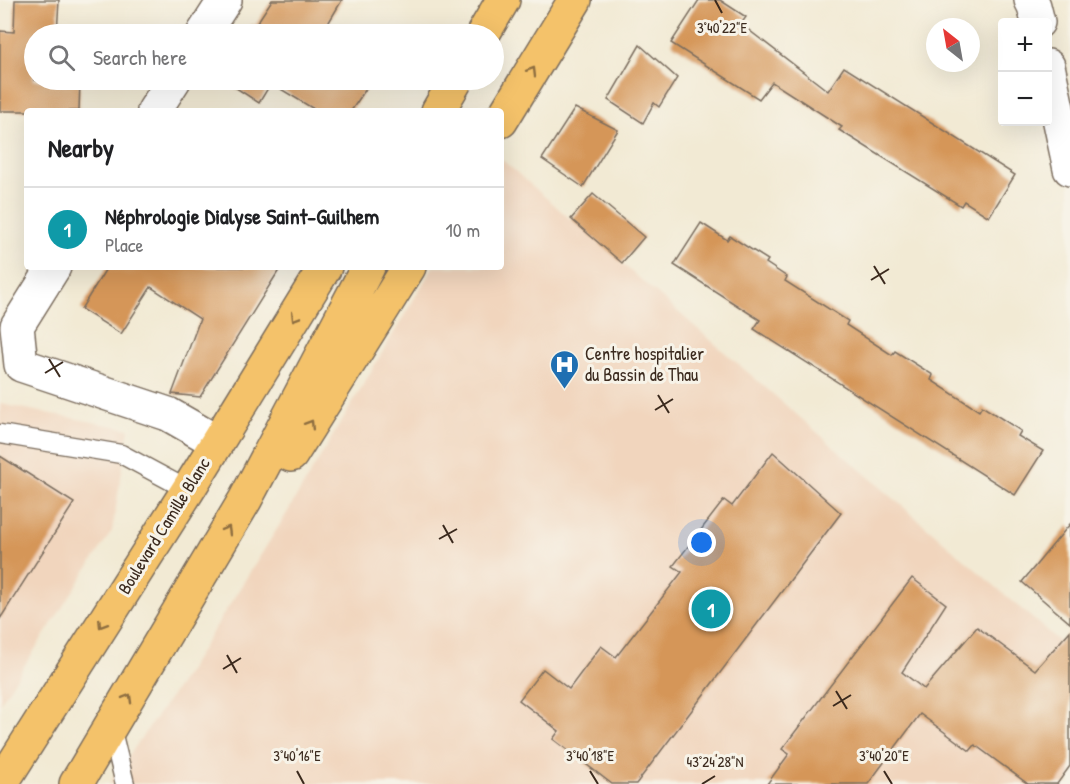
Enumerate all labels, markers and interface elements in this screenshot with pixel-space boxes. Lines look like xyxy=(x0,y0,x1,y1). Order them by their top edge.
text: 3°40'22"E xyxy=(697,17,747,38)
north arrow xyxy=(926,18,980,72)
map controls xyxy=(998,18,1052,126)
button: + xyxy=(998,18,1052,72)
search box xyxy=(24,24,504,90)
icon: search xyxy=(45,41,78,74)
text: Search here xyxy=(93,42,187,72)
one-way arrow xyxy=(524,67,536,77)
button: − xyxy=(998,72,1052,126)
text: Nearby xyxy=(48,130,114,165)
text: Néphrologie Dialyse Saint-Guilhem xyxy=(105,201,379,231)
text: 1 xyxy=(64,216,71,243)
text: 10 m xyxy=(446,216,480,243)
text: Place xyxy=(105,231,144,258)
one-way arrow xyxy=(290,311,302,321)
place label: Centre hospitalier du Bassin de Thau xyxy=(585,341,704,387)
hospital icon: Centre hospitalier du Bassin de Thau xyxy=(548,348,580,390)
one-way arrow xyxy=(303,420,314,431)
street label: Boulevard Camille Blanc xyxy=(112,453,216,599)
one-way arrow xyxy=(220,526,231,536)
your location xyxy=(687,528,716,557)
pin: 1 xyxy=(692,586,730,632)
one-way arrow xyxy=(98,618,109,629)
one-way arrow xyxy=(121,694,132,704)
text: 3°40'16"E xyxy=(273,745,321,766)
text: 3°40'18"E xyxy=(566,745,614,766)
text: 3°40'20"E xyxy=(859,745,909,766)
text: 43°24'28"N xyxy=(687,751,743,772)

